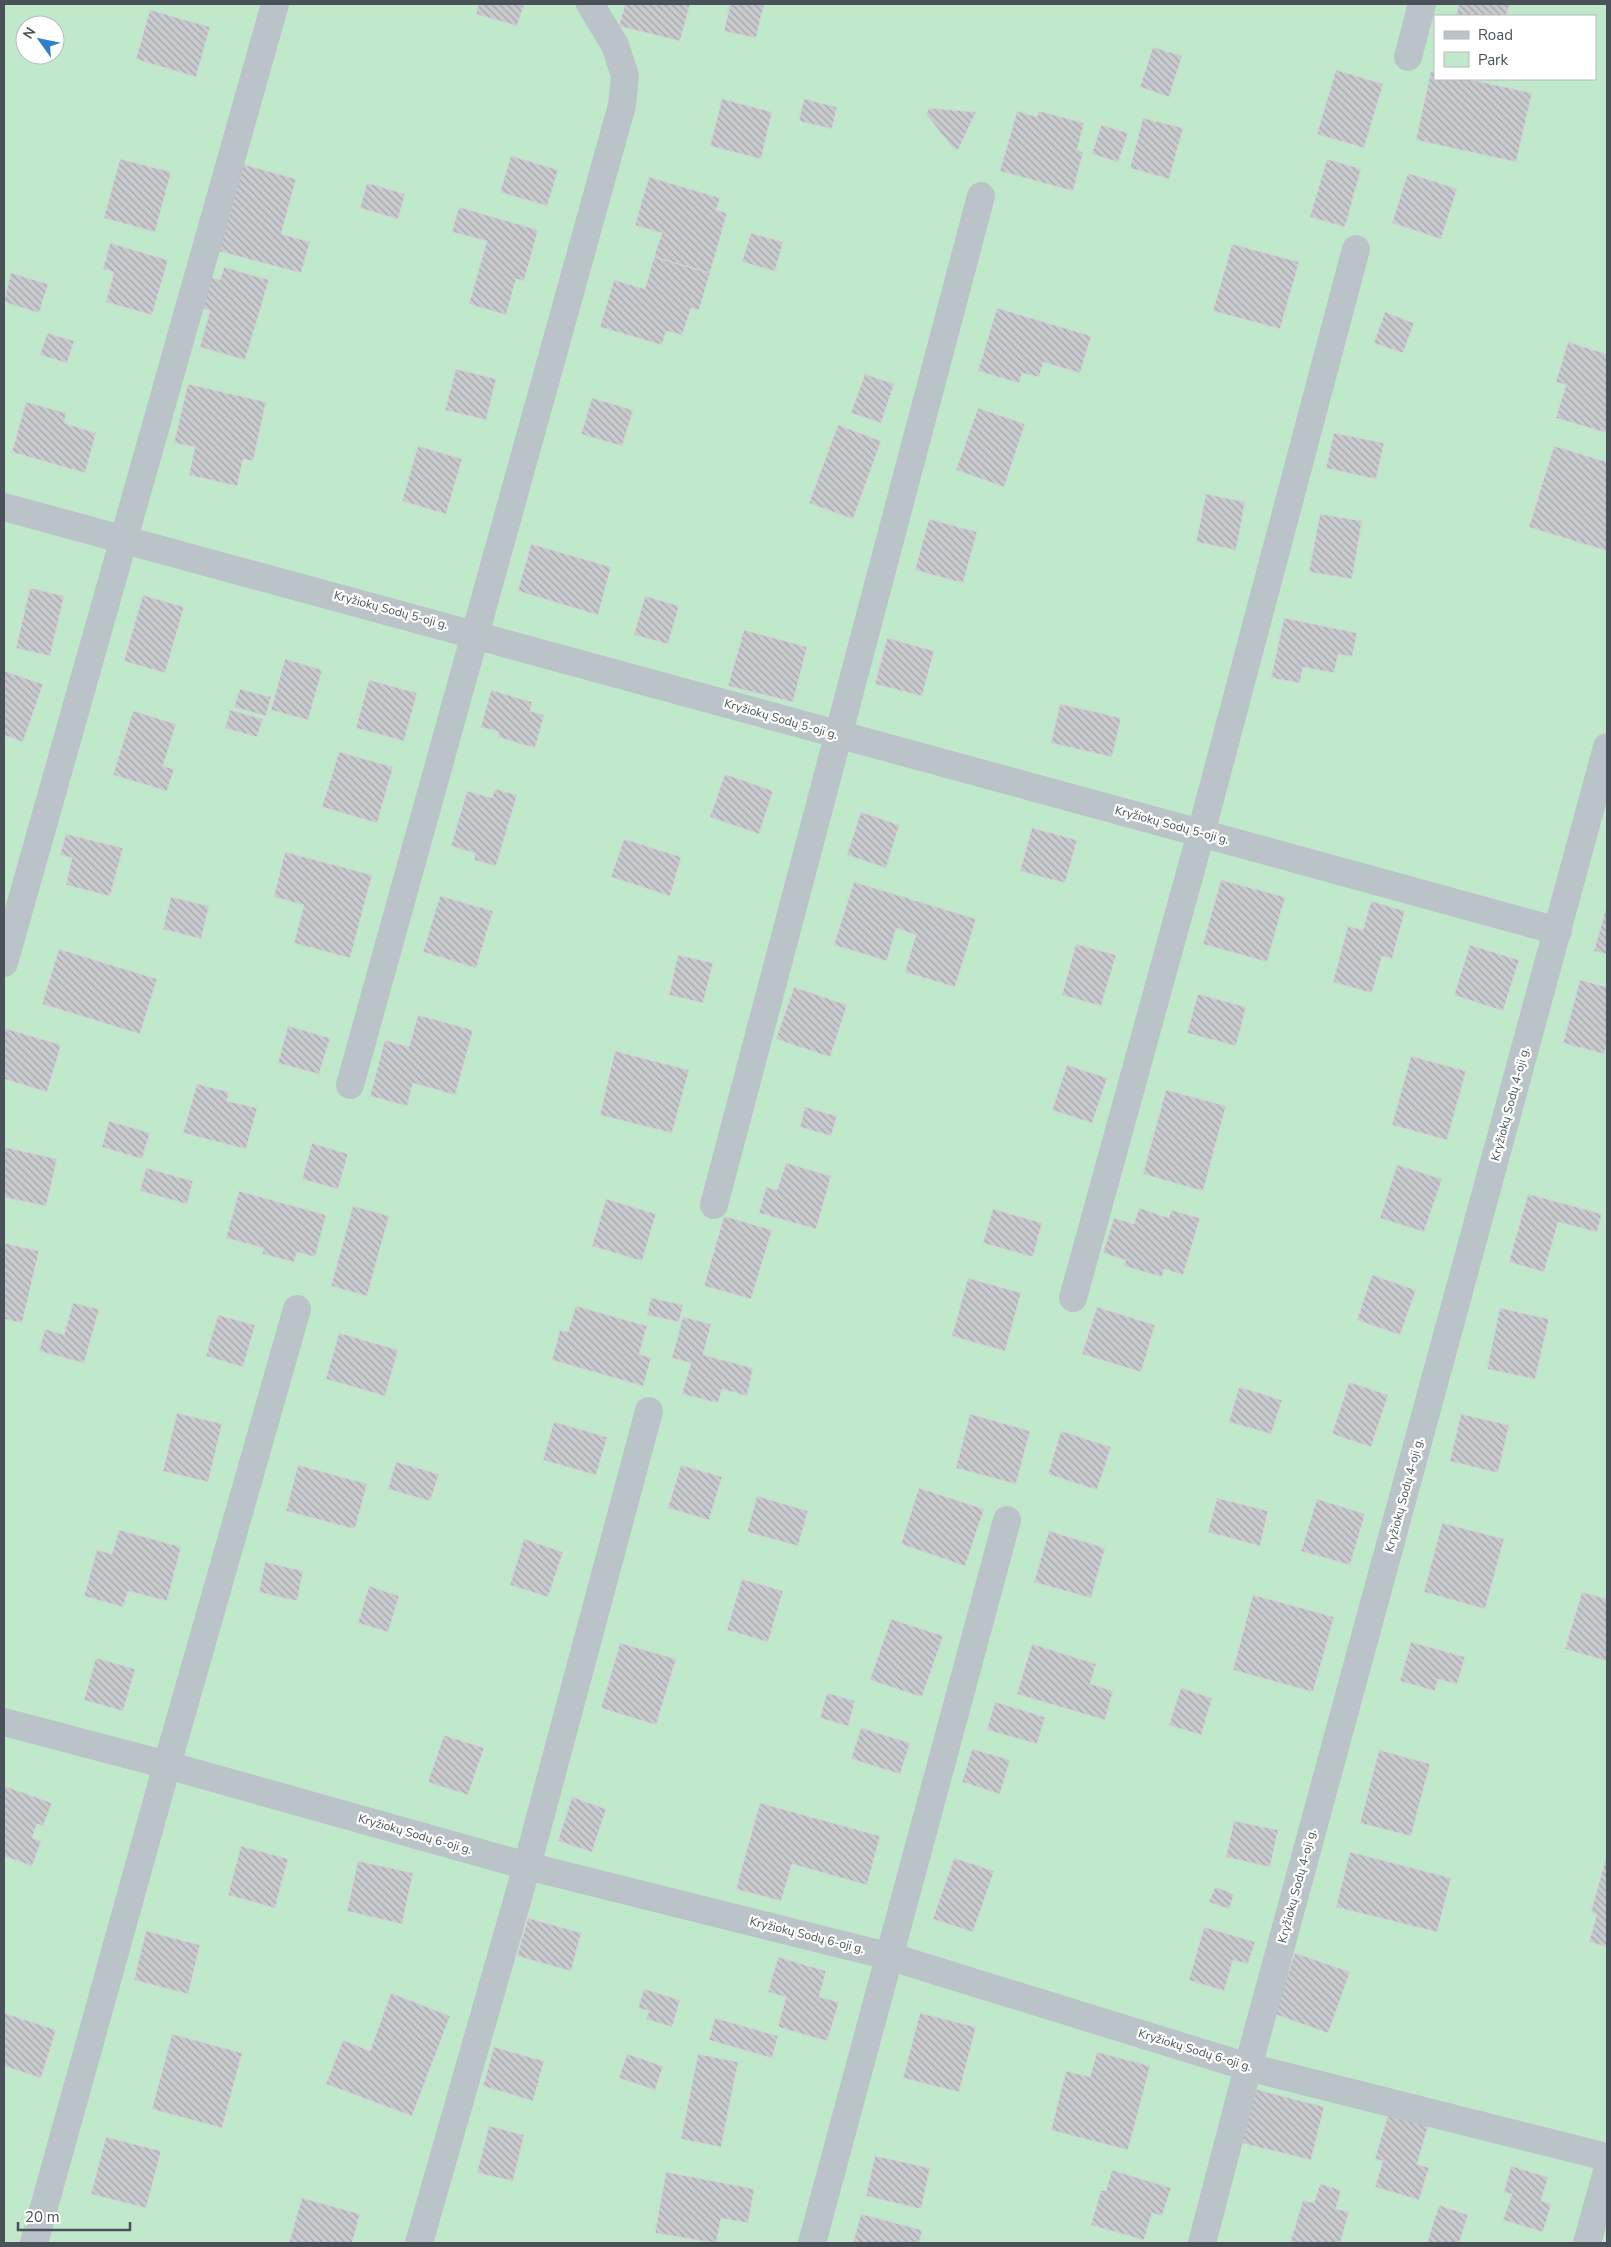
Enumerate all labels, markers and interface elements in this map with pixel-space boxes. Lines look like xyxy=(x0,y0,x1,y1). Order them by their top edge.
north arrow xyxy=(15,15,65,65)
legend xyxy=(1434,15,1596,80)
text: N xyxy=(19,24,40,43)
text: Road xyxy=(1478,25,1513,45)
text: Park xyxy=(1478,50,1508,70)
street label: Kryžiokų Sodų 5-oji g. xyxy=(332,587,450,633)
street label: Kryžiokų Sodų 5-oji g. xyxy=(722,695,840,743)
street label: Kryžiokų Sodų 5-oji g. xyxy=(1113,802,1231,848)
street label: Kryžiokų Sodų 4-oji g. xyxy=(1487,1045,1533,1163)
street label: Kryžiokų Sodų 4-oji g. xyxy=(1381,1436,1427,1554)
street label: Kryžiokų Sodų 6-oji g. xyxy=(356,1810,474,1858)
street label: Kryžiokų Sodų 4-oji g. xyxy=(1274,1827,1320,1945)
street label: Kryžiokų Sodų 6-oji g. xyxy=(748,1913,866,1957)
street label: Kryžiokų Sodų 6-oji g. xyxy=(1136,2025,1254,2075)
scale bar xyxy=(18,2200,130,2232)
text: 20 m xyxy=(25,2207,60,2227)

